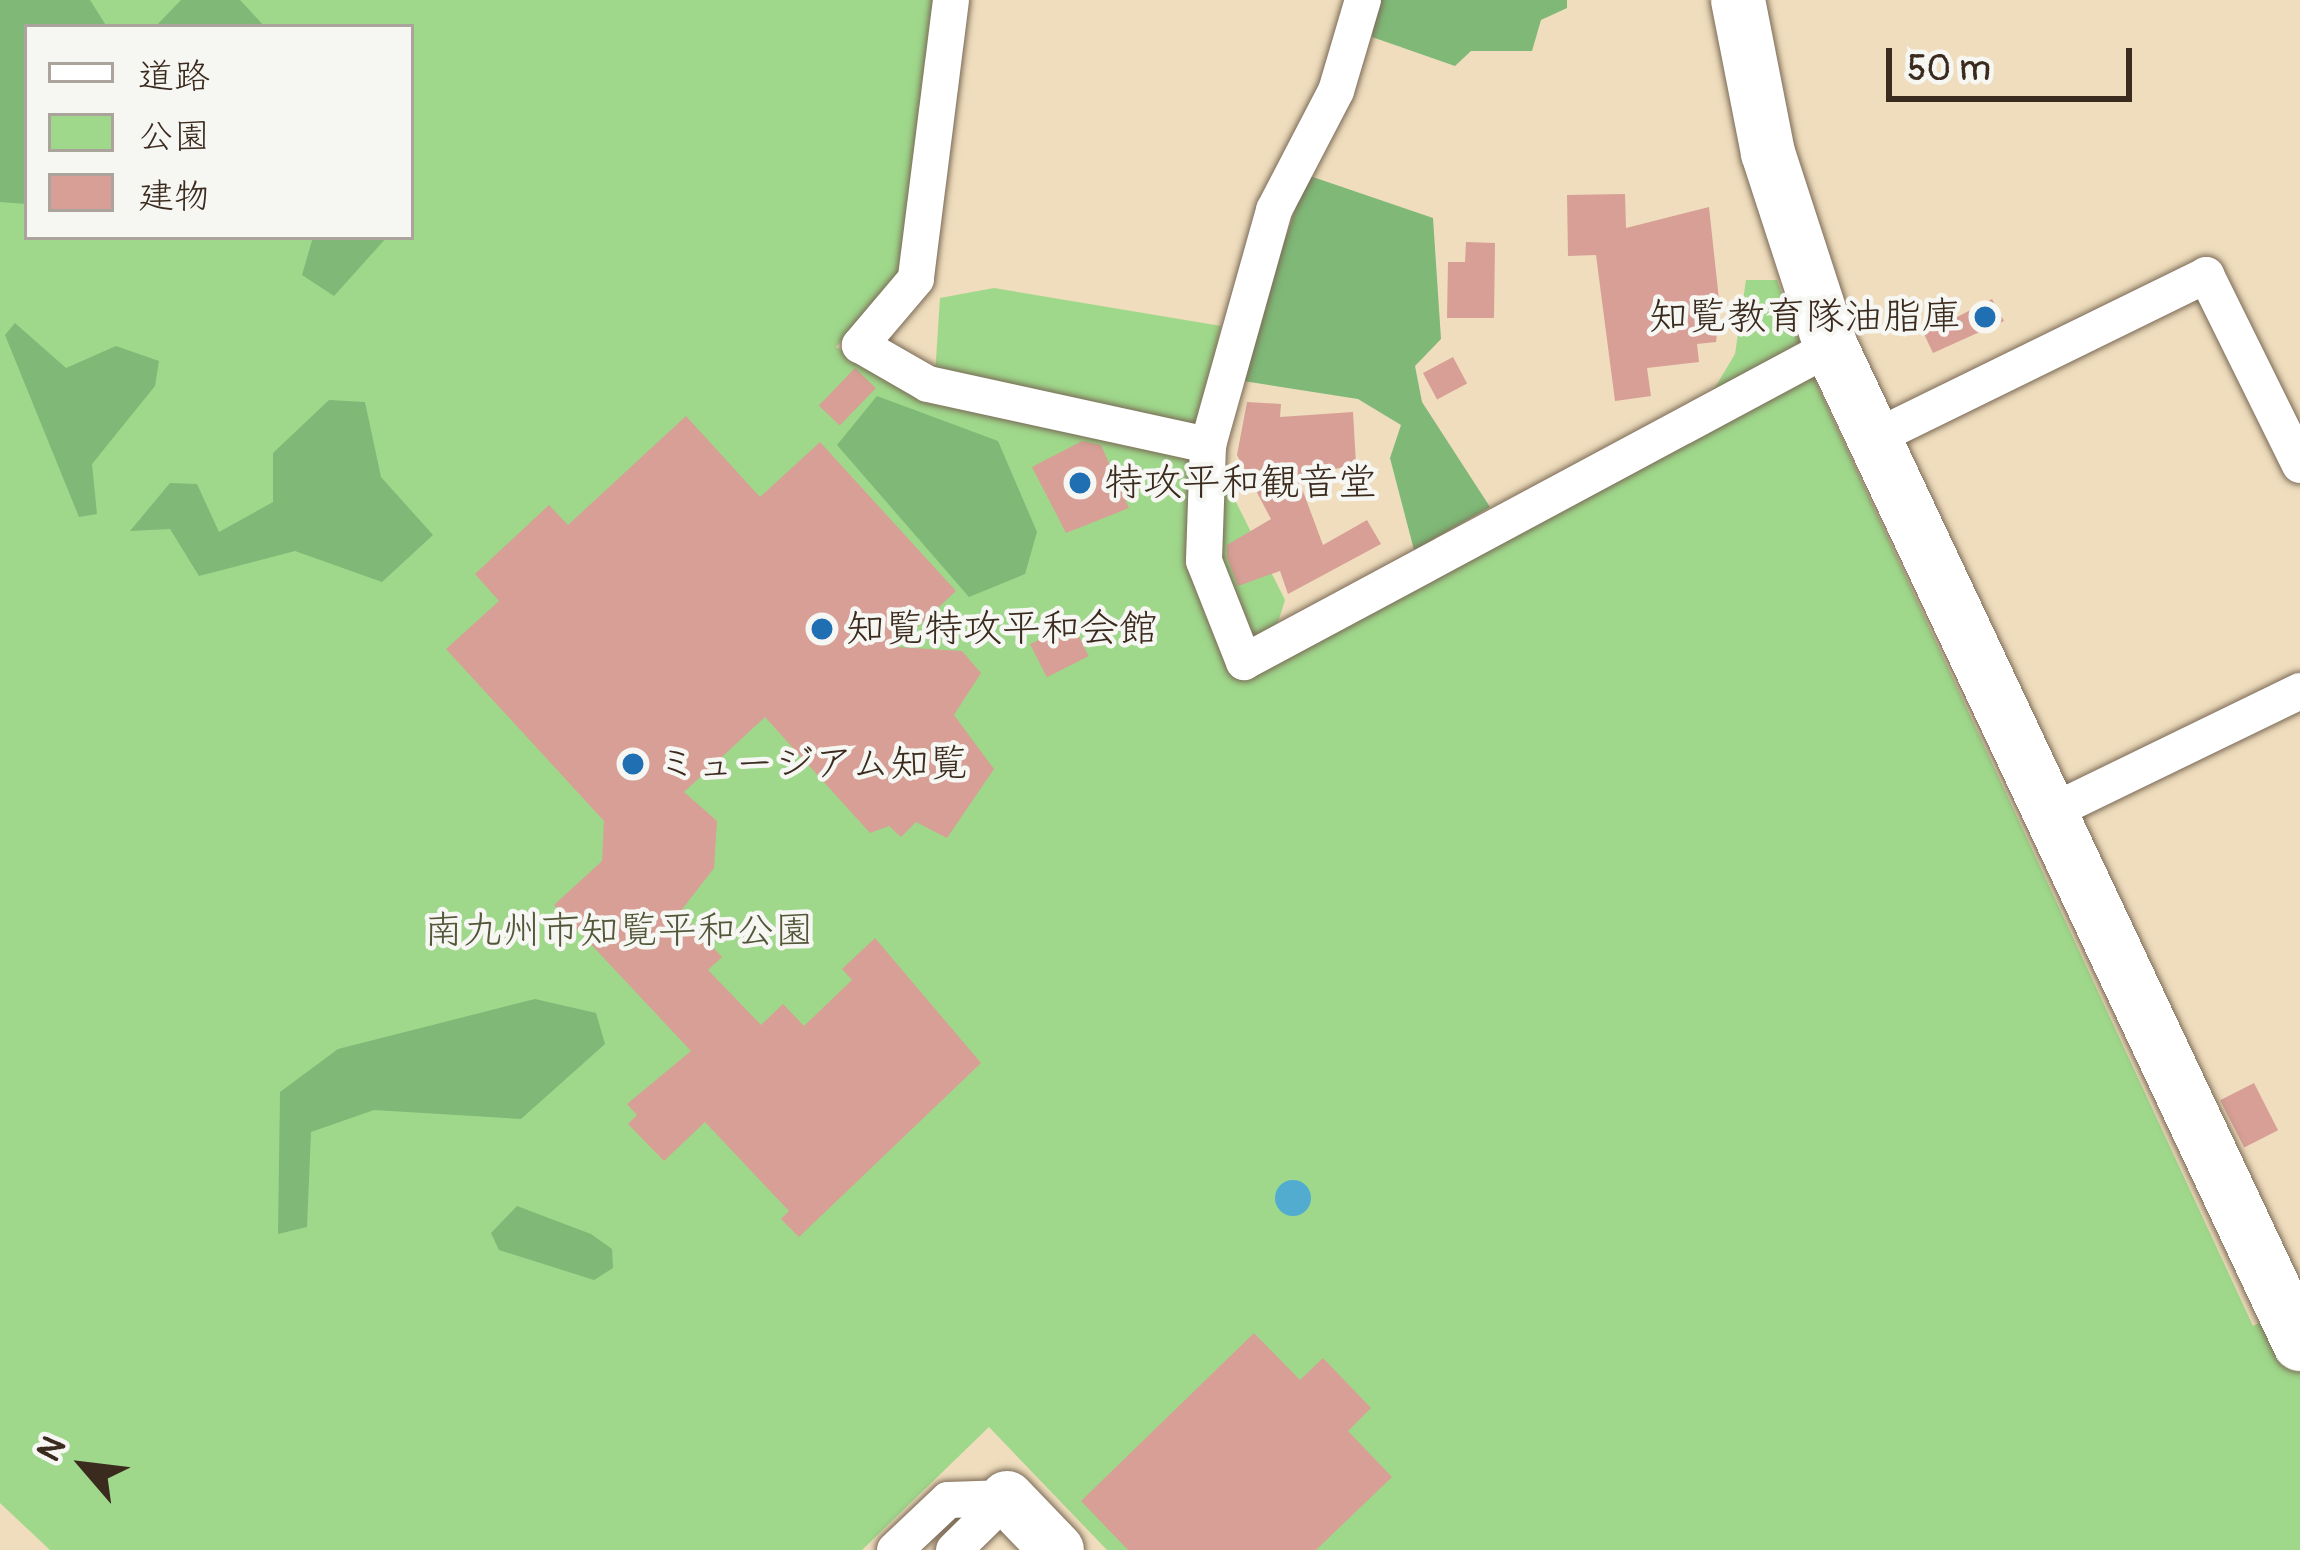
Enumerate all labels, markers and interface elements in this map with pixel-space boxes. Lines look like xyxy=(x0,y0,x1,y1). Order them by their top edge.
legend xyxy=(24,24,414,240)
scale bar xyxy=(1892,24,2138,98)
text: 50 m xyxy=(1907,46,1991,91)
text: 道路 xyxy=(138,54,210,99)
text: 公園 xyxy=(138,114,210,159)
text: 建物 xyxy=(138,174,210,219)
place label: 知覧教育隊油脂庫 xyxy=(1649,294,1961,340)
marker: 知覧教育隊油脂庫 xyxy=(1972,304,1998,330)
place label: 特攻平和観音堂 xyxy=(1104,460,1377,506)
marker: 特攻平和観音堂 xyxy=(1067,470,1093,496)
place label: 知覧特攻平和会館 xyxy=(846,606,1158,652)
marker: 知覧特攻平和会館 xyxy=(809,616,835,642)
place label: ミュージアム知覧 xyxy=(657,741,969,787)
marker: ミュージアム知覧 xyxy=(620,751,646,777)
park label: 南九州市知覧平和公園 xyxy=(424,908,814,954)
north arrow xyxy=(24,1406,144,1526)
text: N xyxy=(28,1429,75,1468)

